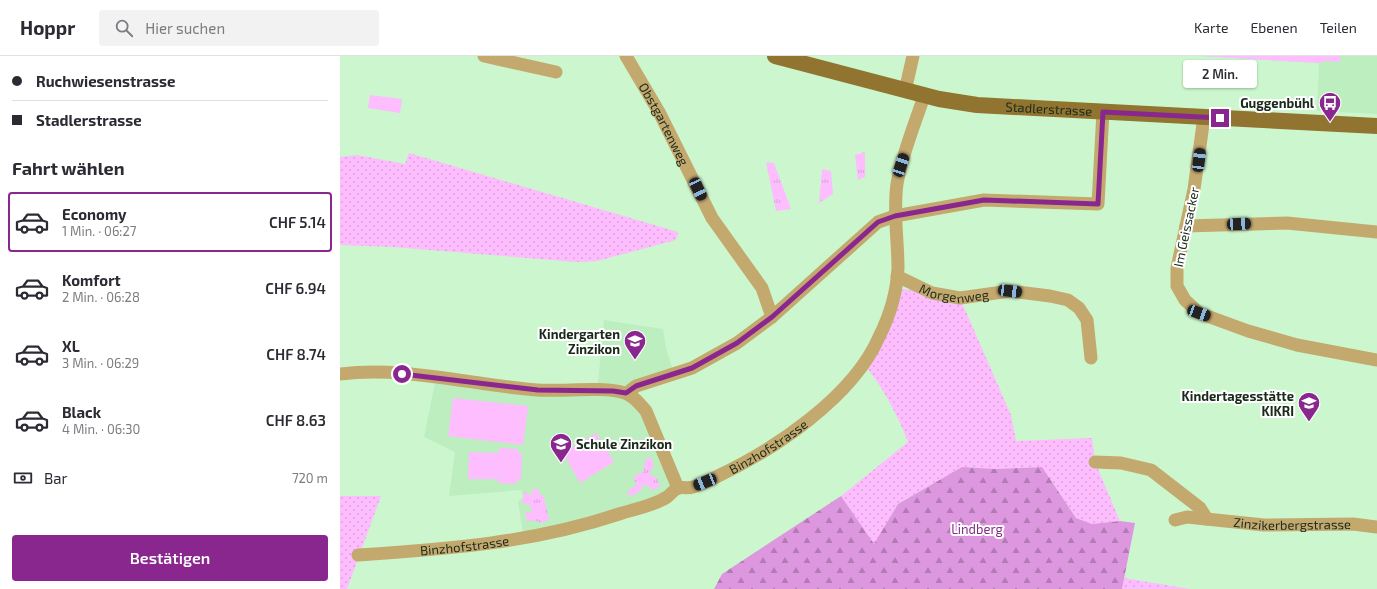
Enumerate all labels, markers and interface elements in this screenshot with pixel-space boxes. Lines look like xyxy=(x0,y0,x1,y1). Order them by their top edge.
search box xyxy=(99,10,379,46)
text: Hoppr xyxy=(20,16,75,39)
icon: search xyxy=(113,17,135,39)
text: Hier suchen xyxy=(145,19,225,37)
text: Karte xyxy=(1194,19,1229,36)
text: Ebenen xyxy=(1251,19,1298,36)
text: Teilen xyxy=(1320,19,1357,36)
callout: 2 Min. xyxy=(1183,60,1257,88)
text: 2 Min. xyxy=(1202,66,1238,82)
text: Ruchwiesenstrasse xyxy=(36,72,175,90)
street label: Obstgartenweg xyxy=(635,80,692,168)
bus stop icon: Guggenbühl xyxy=(1317,90,1343,123)
place label: Guggenbühl xyxy=(1240,95,1315,111)
street label: Stadlerstrasse xyxy=(1005,99,1093,119)
route end xyxy=(1211,109,1229,127)
text: Stadlerstrasse xyxy=(36,111,142,129)
car xyxy=(1192,147,1206,173)
car xyxy=(892,152,910,178)
text: Fahrt wählen xyxy=(12,157,125,179)
car xyxy=(687,176,709,202)
street label: Im Geissacker xyxy=(1170,186,1202,268)
icon: car xyxy=(14,204,50,240)
text: Economy xyxy=(62,205,127,223)
text: CHF 5.14 xyxy=(269,213,326,231)
car xyxy=(1227,217,1251,231)
text: 1 Min. · 06:27 xyxy=(62,223,136,239)
icon: car xyxy=(14,270,50,306)
text: Komfort xyxy=(62,271,121,289)
text: CHF 6.94 xyxy=(265,279,326,297)
street label: Morgenweg xyxy=(917,280,990,306)
car xyxy=(997,284,1023,298)
text: 2 Min. · 06:28 xyxy=(62,289,140,305)
car xyxy=(1186,303,1212,323)
place label: Kindergarten Zinzikon xyxy=(539,326,620,357)
school or university icon: Kindergarten Zinzikon xyxy=(622,328,648,361)
icon: car xyxy=(14,336,50,372)
text: XL xyxy=(62,337,80,355)
text: CHF 8.74 xyxy=(266,345,326,363)
text: 3 Min. · 06:29 xyxy=(62,355,139,371)
route start xyxy=(393,365,411,383)
place label: Kindertagesstätte KIKRI xyxy=(1182,388,1294,419)
school or university icon: Kindertagesstätte KIKRI xyxy=(1296,390,1322,423)
icon: car xyxy=(14,402,50,438)
text: Black xyxy=(62,403,101,421)
text: CHF 8.63 xyxy=(266,411,326,429)
street label: Binzhofstrasse xyxy=(726,416,811,477)
text: 4 Min. · 06:30 xyxy=(62,421,140,437)
school or university icon: Schule Zinzikon xyxy=(548,431,574,464)
place label: Schule Zinzikon xyxy=(576,436,672,452)
icon: cash xyxy=(12,467,34,489)
text: Bar xyxy=(44,469,68,487)
text: 720 m xyxy=(292,470,328,486)
car xyxy=(692,472,718,492)
street label: Zinzikerbergstrasse xyxy=(1233,514,1351,533)
park label: Lindberg xyxy=(951,521,1003,537)
street label: Binzhofstrasse xyxy=(419,532,510,559)
button: Bestätigen xyxy=(12,535,328,581)

